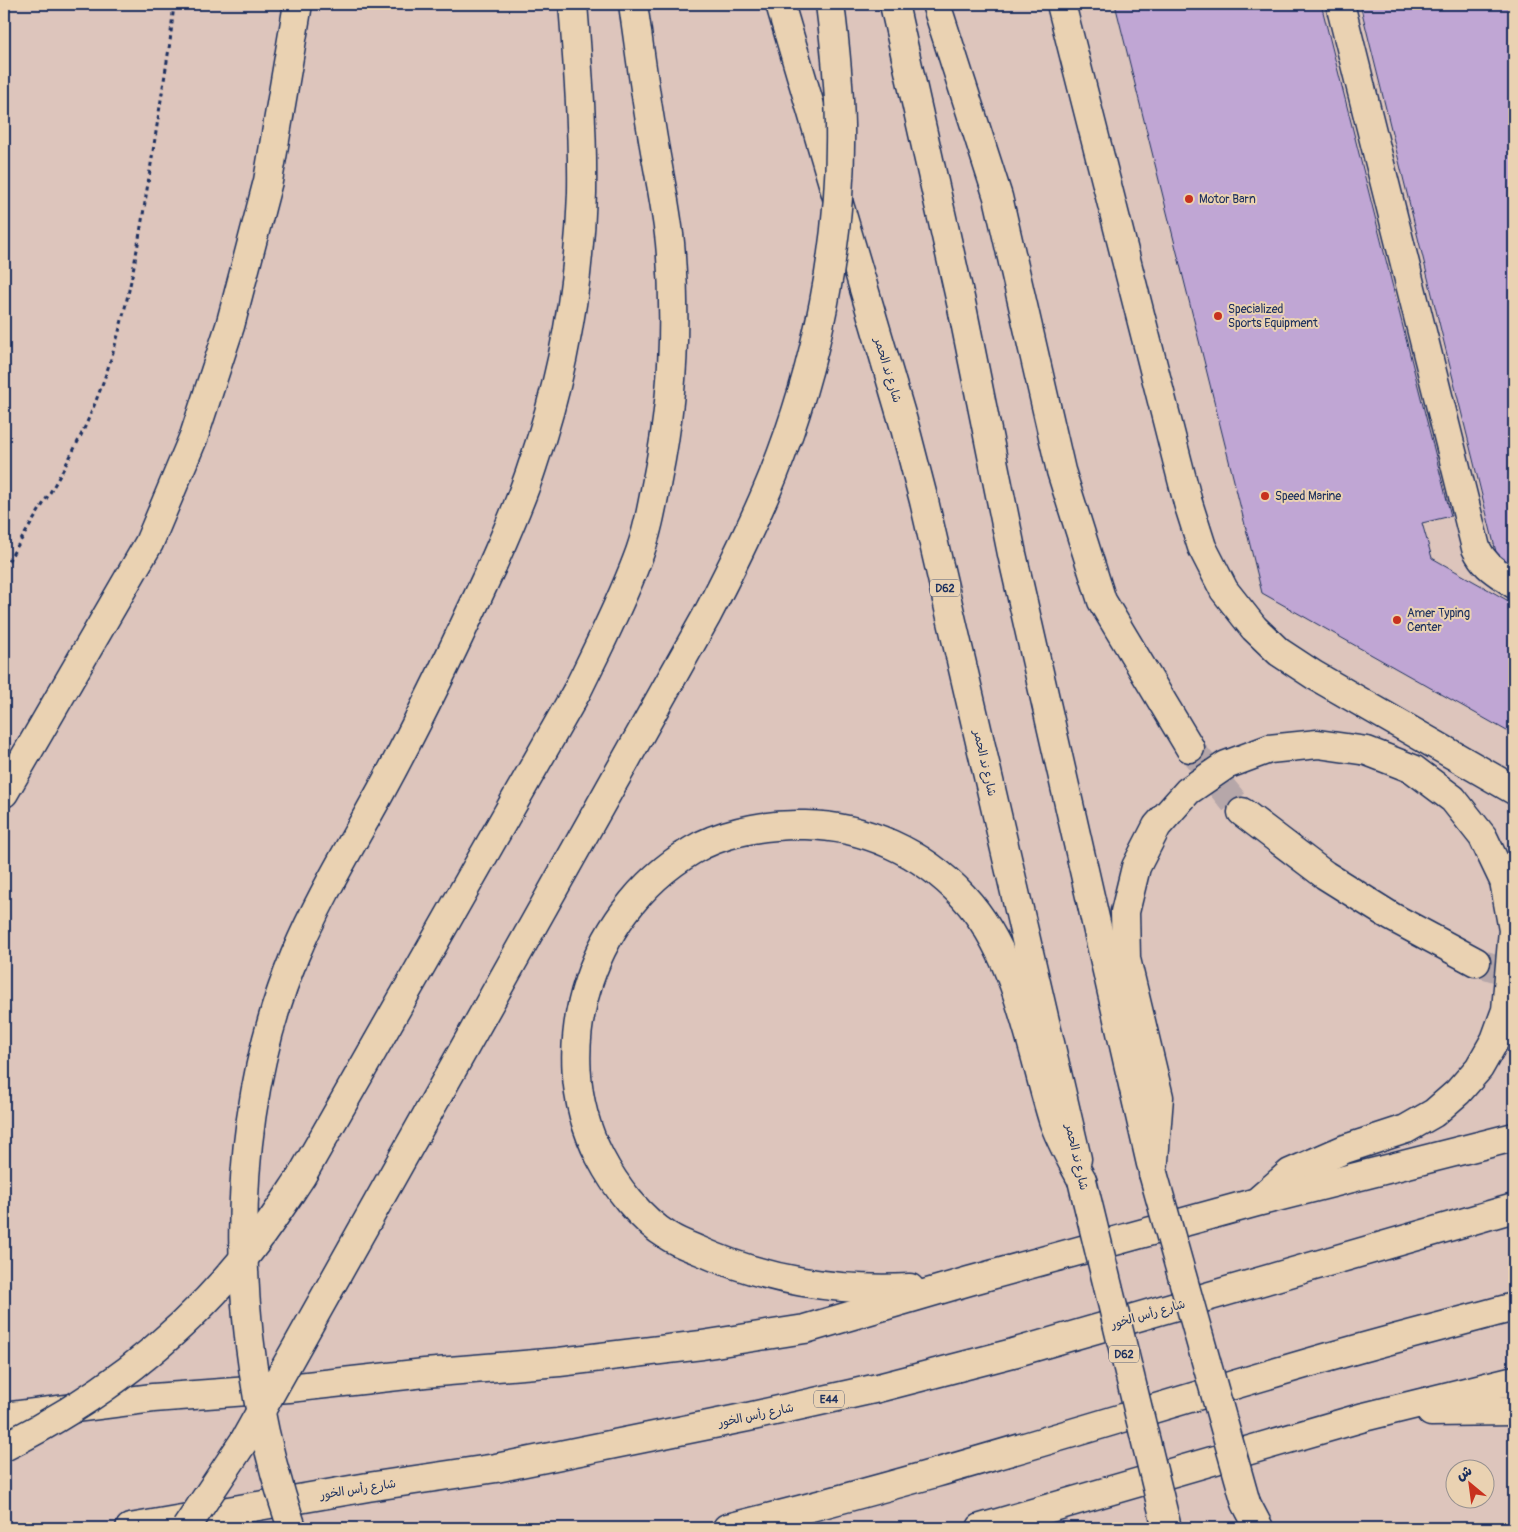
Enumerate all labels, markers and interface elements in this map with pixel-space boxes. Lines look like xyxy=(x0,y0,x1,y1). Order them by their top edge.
place label: Motor Barn xyxy=(1199,192,1256,207)
marker: Motor Barn xyxy=(1183,193,1195,205)
place label: Specialized Sports Equipment xyxy=(1228,302,1318,331)
marker: Specialized Sports Equipment xyxy=(1212,310,1224,322)
street label: شارع ند الحمر xyxy=(869,335,905,405)
place label: Speed Marine xyxy=(1275,489,1341,504)
marker: Speed Marine xyxy=(1259,490,1271,502)
road number: D62 xyxy=(930,580,960,596)
place label: Amer Typing Center xyxy=(1407,606,1470,635)
marker: Amer Typing Center xyxy=(1391,614,1403,626)
street label: شارع ند الحمر xyxy=(968,728,999,798)
street label: شارع ند الحمر xyxy=(1060,1122,1091,1192)
street label: شارع رأس الخور xyxy=(1108,1297,1187,1333)
road number: D62 xyxy=(1109,1346,1139,1362)
road number: E44 xyxy=(814,1390,844,1408)
street label: شارع رأس الخور xyxy=(716,1400,795,1432)
north arrow xyxy=(1446,1460,1496,1510)
text: ش xyxy=(1453,1462,1475,1484)
street label: شارع رأس الخور xyxy=(318,1476,397,1504)

